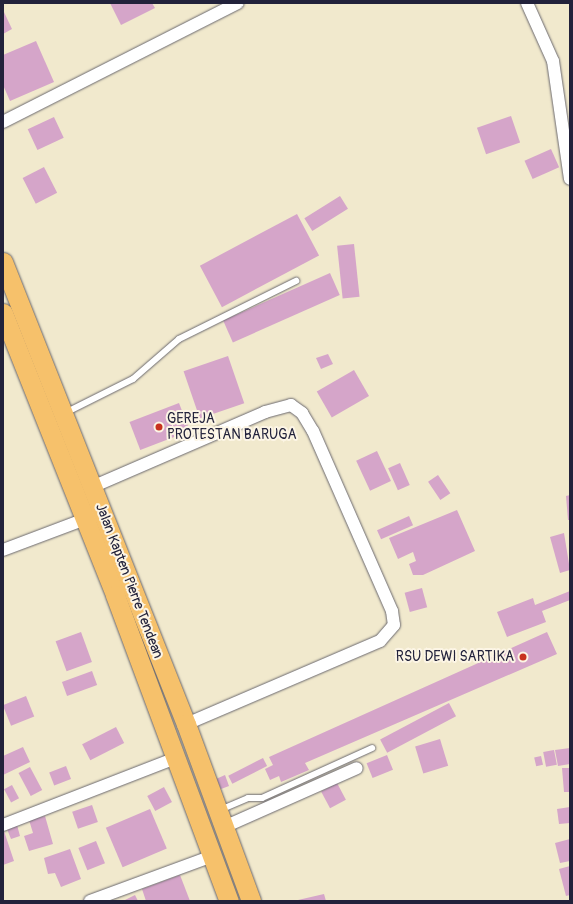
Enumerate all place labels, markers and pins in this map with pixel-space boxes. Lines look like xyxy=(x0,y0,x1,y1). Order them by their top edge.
place label: GEREJA PROTESTAN BARUGA xyxy=(167,411,297,444)
marker: GEREJA PROTESTAN BARUGA xyxy=(154,422,164,432)
place label: RSU DEWI SARTIKA xyxy=(396,649,514,665)
marker: RSU DEWI SARTIKA xyxy=(517,651,529,663)

